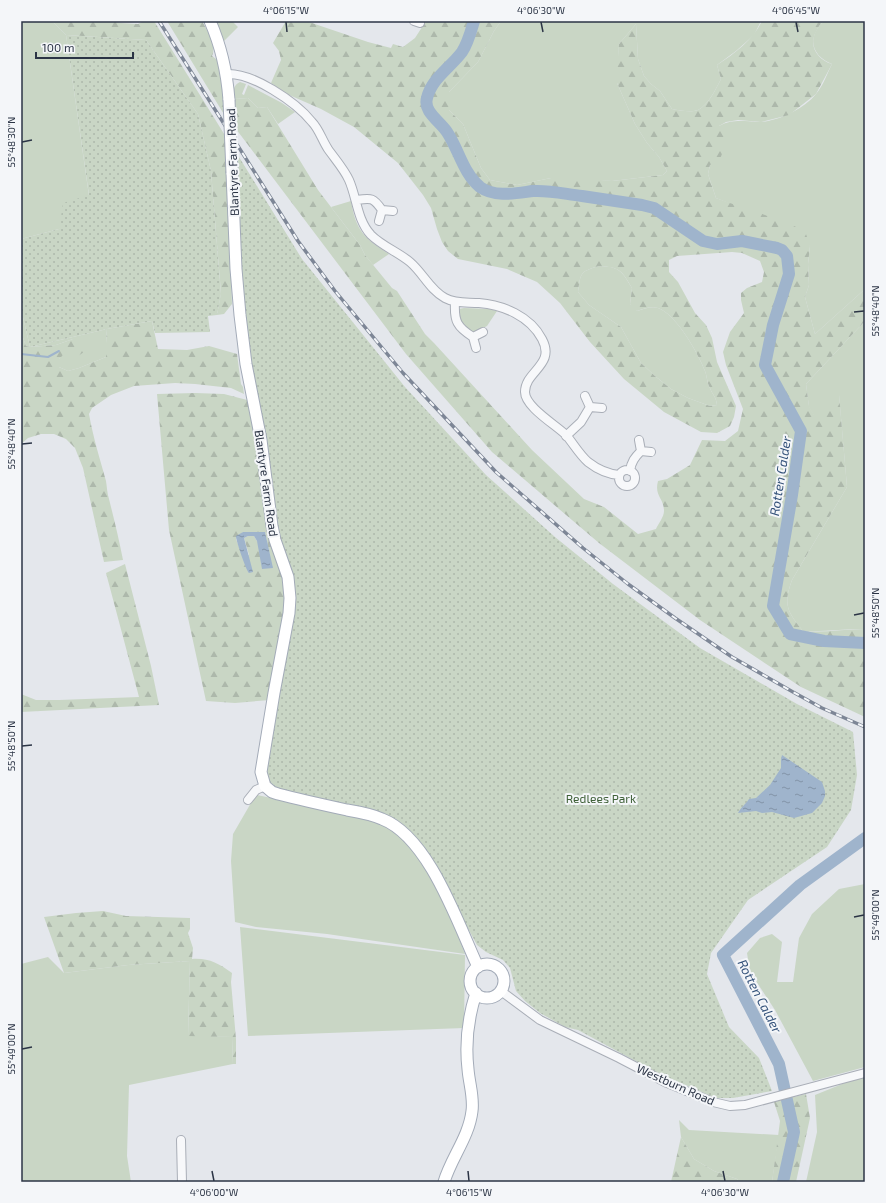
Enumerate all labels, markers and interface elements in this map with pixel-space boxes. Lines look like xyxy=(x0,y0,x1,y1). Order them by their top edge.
text: 4°06'15"W xyxy=(263,4,309,16)
text: 4°06'30"W xyxy=(517,4,566,16)
text: 4°06'45"W xyxy=(772,4,820,16)
scale bar xyxy=(36,34,133,60)
text: 100 m xyxy=(42,40,74,54)
street label: Blantyre Farm Road xyxy=(223,108,241,216)
text: 55°48'30"N xyxy=(5,117,17,167)
text: 55°48'40"N xyxy=(869,285,881,337)
text: 55°48'40"N xyxy=(5,418,17,470)
street label: Blantyre Farm Road xyxy=(253,429,281,537)
water label: Rotten Calder xyxy=(766,434,794,517)
text: 55°48'50"N xyxy=(869,588,881,638)
text: 55°48'50"N xyxy=(5,721,17,771)
park label: Redlees Park xyxy=(566,791,636,805)
text: 55°49'00"N xyxy=(869,890,881,940)
water label: Rotten Calder xyxy=(735,956,786,1036)
text: 55°49'00"N xyxy=(5,1024,17,1074)
street label: Westburn Road xyxy=(635,1061,717,1107)
text: 4°06'00"W xyxy=(190,1186,239,1198)
text: 4°06'15"W xyxy=(446,1186,492,1198)
text: 4°06'30"W xyxy=(701,1186,750,1198)

